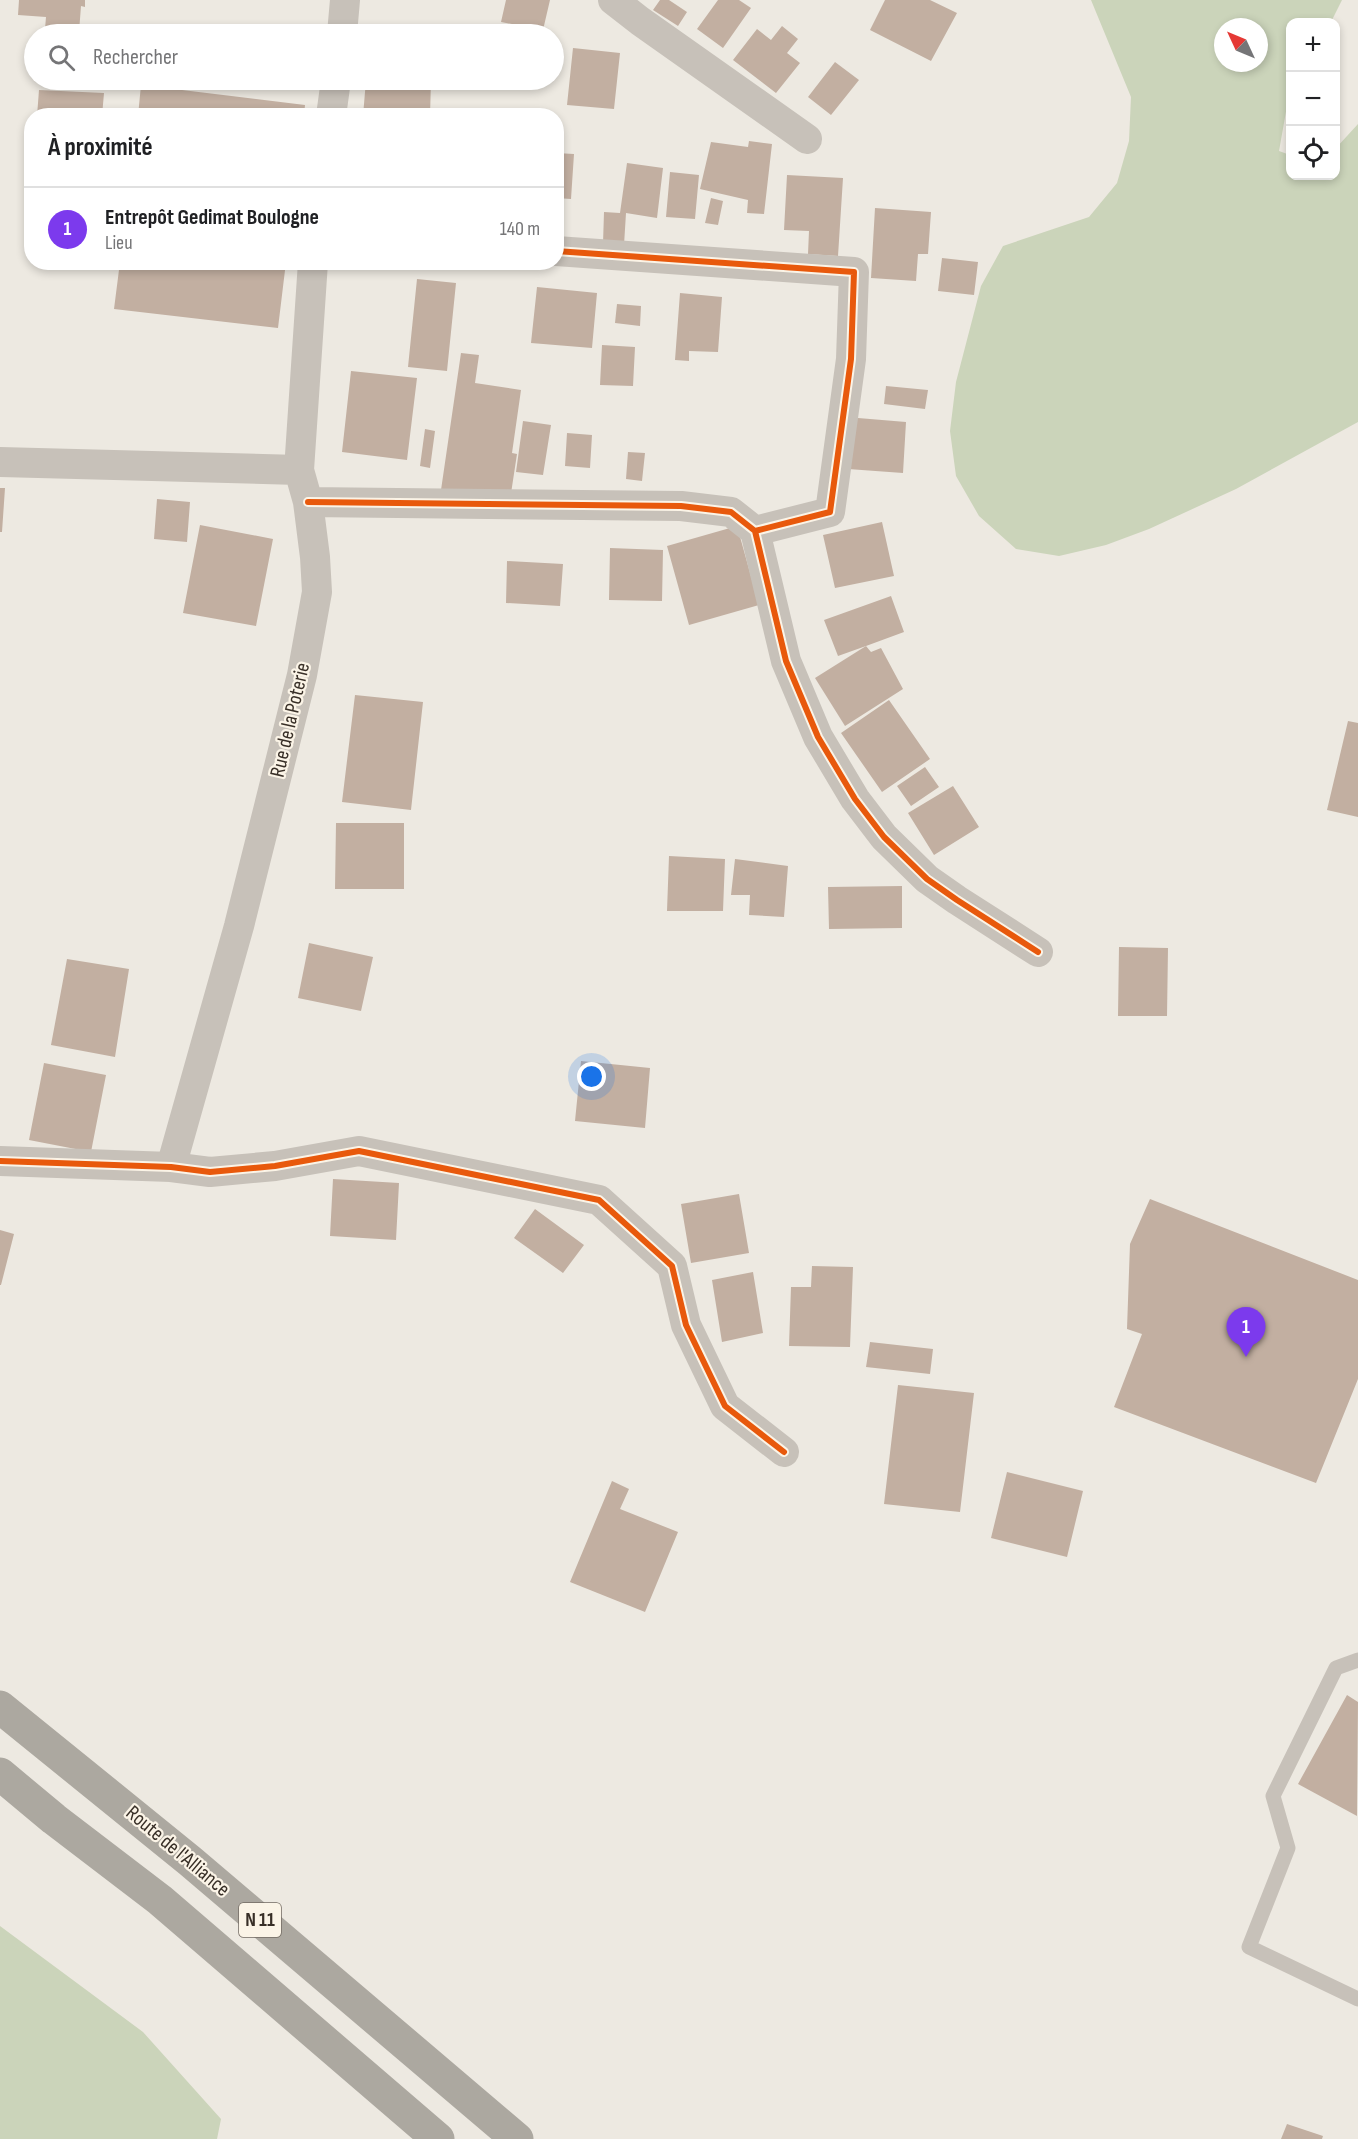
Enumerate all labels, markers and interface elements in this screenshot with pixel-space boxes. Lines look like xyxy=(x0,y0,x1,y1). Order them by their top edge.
north arrow xyxy=(1214,18,1268,72)
map controls xyxy=(1286,18,1340,180)
button: + xyxy=(1286,18,1340,72)
search box xyxy=(24,24,564,90)
icon: search xyxy=(45,41,78,74)
text: Rechercher xyxy=(93,44,178,71)
button: − xyxy=(1286,72,1340,126)
button: locate xyxy=(1286,126,1340,180)
text: À proximité xyxy=(48,132,153,163)
text: Entrepôt Gedimat Boulogne xyxy=(105,204,319,231)
text: 1 xyxy=(64,217,71,241)
text: 140 m xyxy=(500,217,540,241)
text: Lieu xyxy=(105,231,133,255)
street label: Rue de la Poterie xyxy=(265,660,315,780)
your location xyxy=(577,1062,606,1091)
pin: 1 xyxy=(1226,1308,1266,1357)
street label: Route de l'Alliance xyxy=(121,1800,235,1902)
road number: N 11 xyxy=(239,1903,281,1937)

